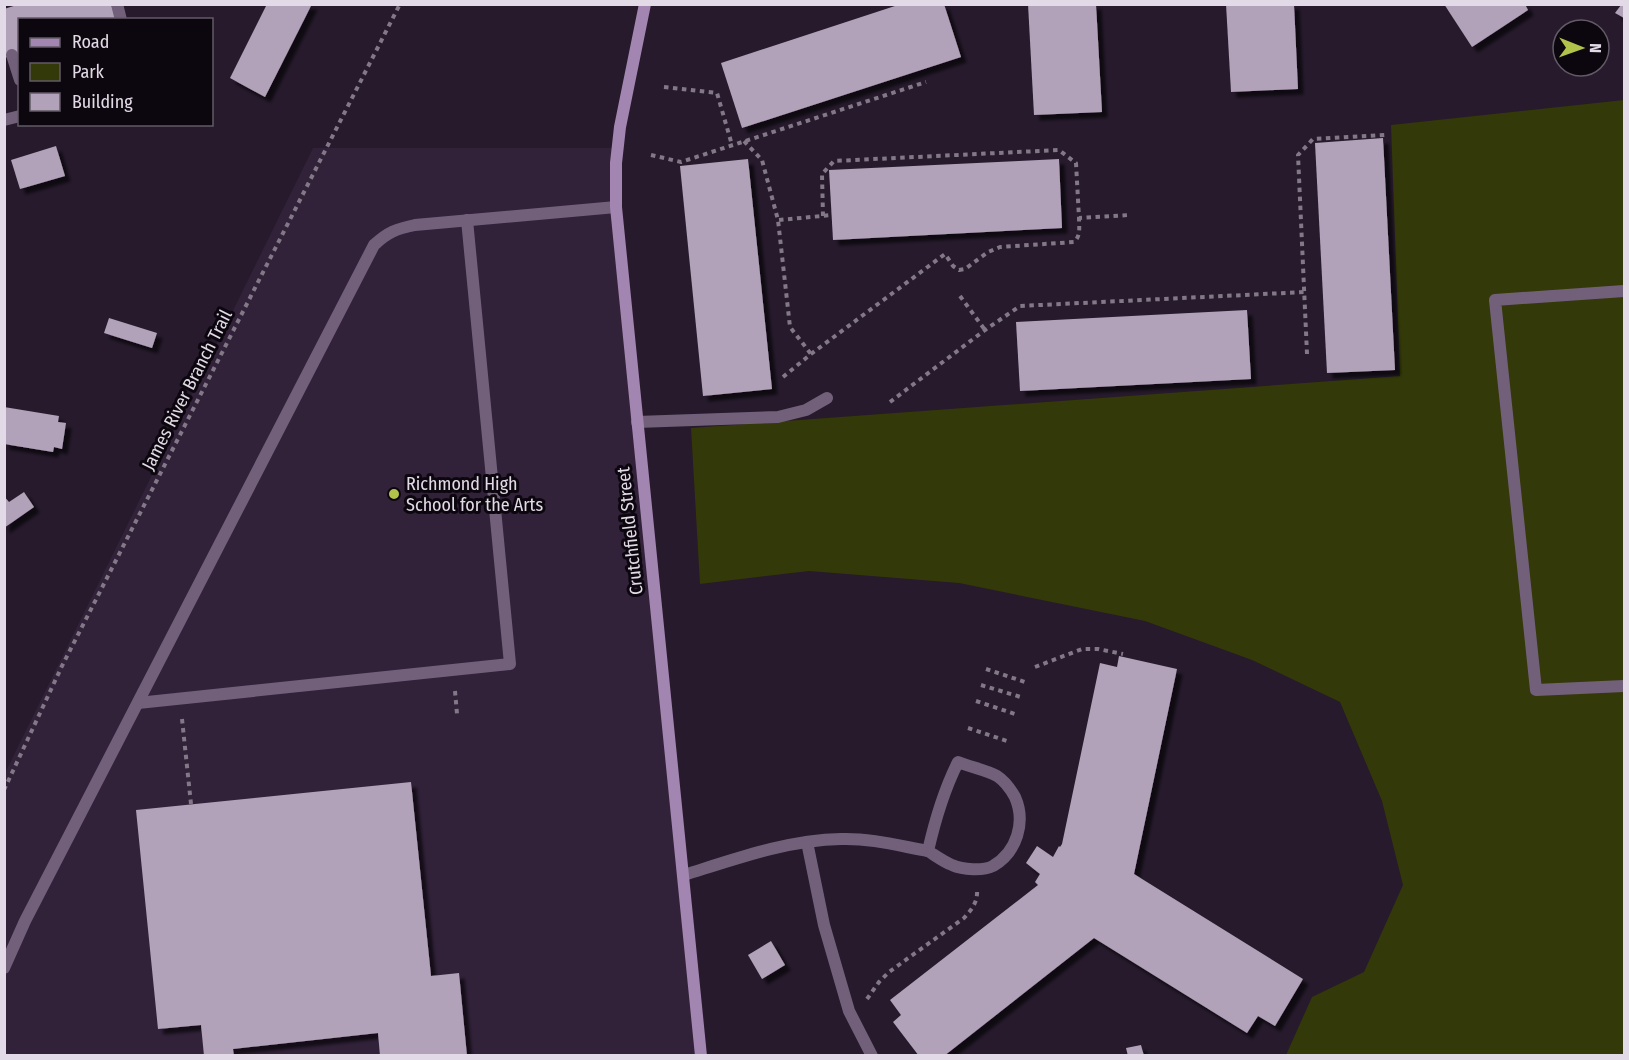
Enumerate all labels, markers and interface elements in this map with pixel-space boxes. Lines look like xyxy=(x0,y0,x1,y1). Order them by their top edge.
legend xyxy=(18,18,213,126)
north arrow xyxy=(1551,18,1611,78)
text: Road xyxy=(72,31,109,53)
text: N xyxy=(1586,43,1605,53)
text: Park xyxy=(72,61,105,83)
text: Building xyxy=(72,91,133,113)
street label: James River Branch Trail xyxy=(137,306,237,474)
street label: Crutchfield Street xyxy=(612,466,648,596)
place label: Richmond High School for the Arts xyxy=(406,473,543,516)
marker: Richmond High School for the Arts xyxy=(387,487,401,501)

